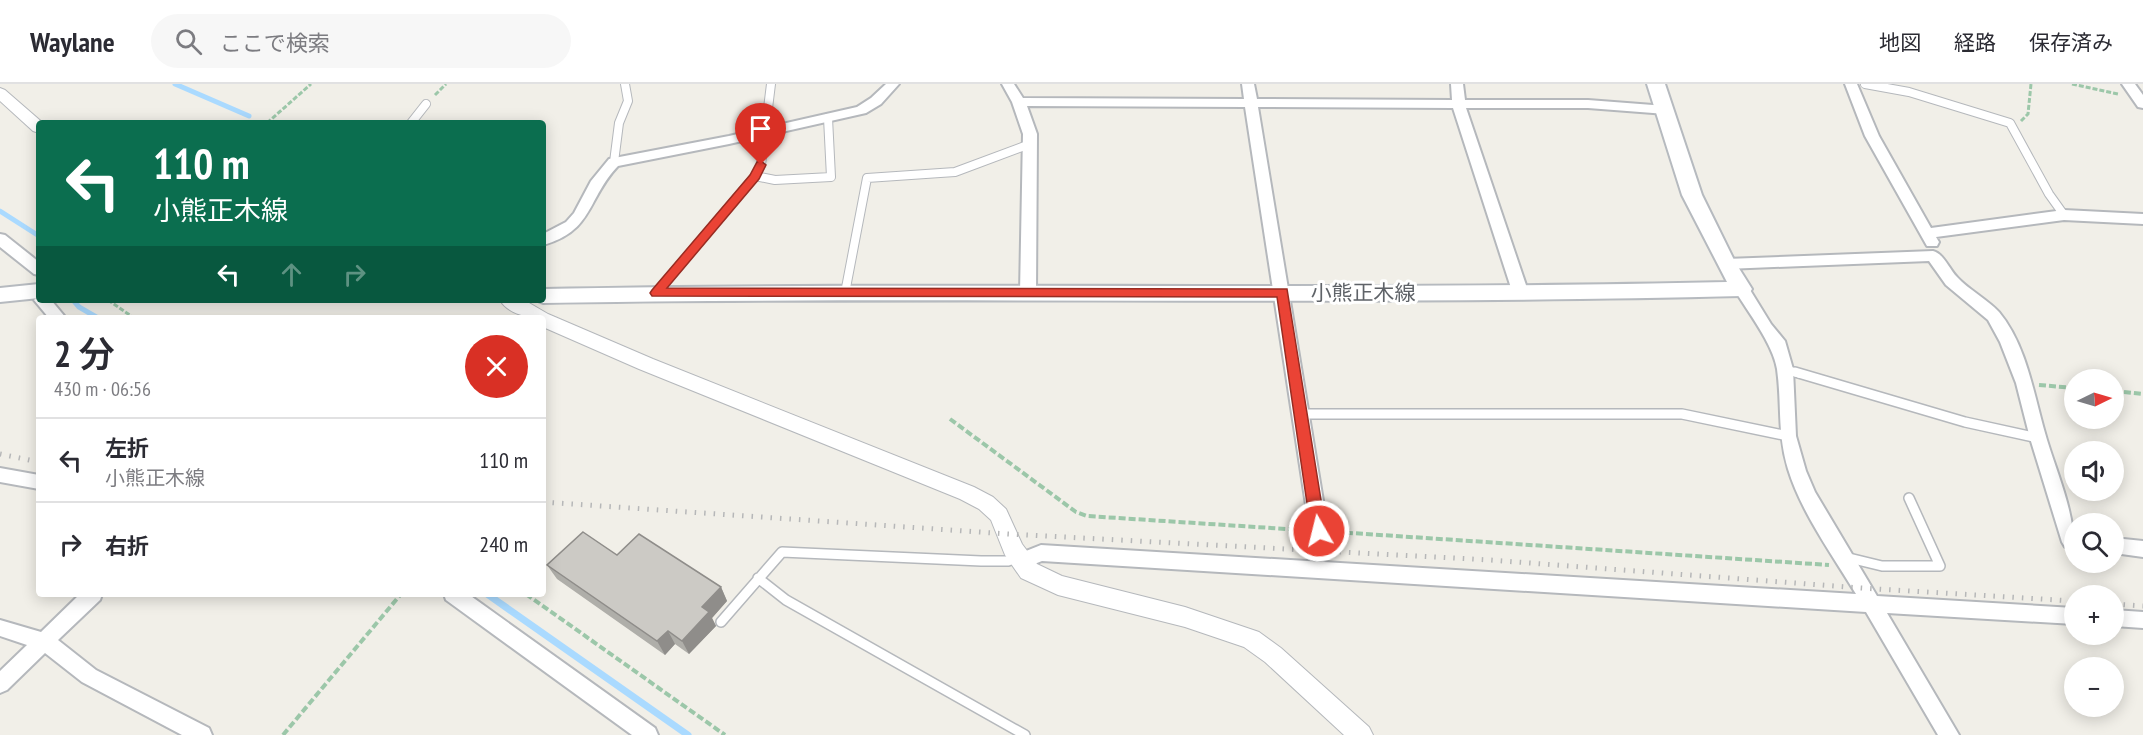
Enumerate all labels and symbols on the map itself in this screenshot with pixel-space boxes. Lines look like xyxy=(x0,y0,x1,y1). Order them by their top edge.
pin xyxy=(735,103,786,165)
street label: 小熊正木線 xyxy=(1311,279,1416,306)
north arrow xyxy=(2064,369,2124,429)
position arrow xyxy=(1287,499,1351,563)

